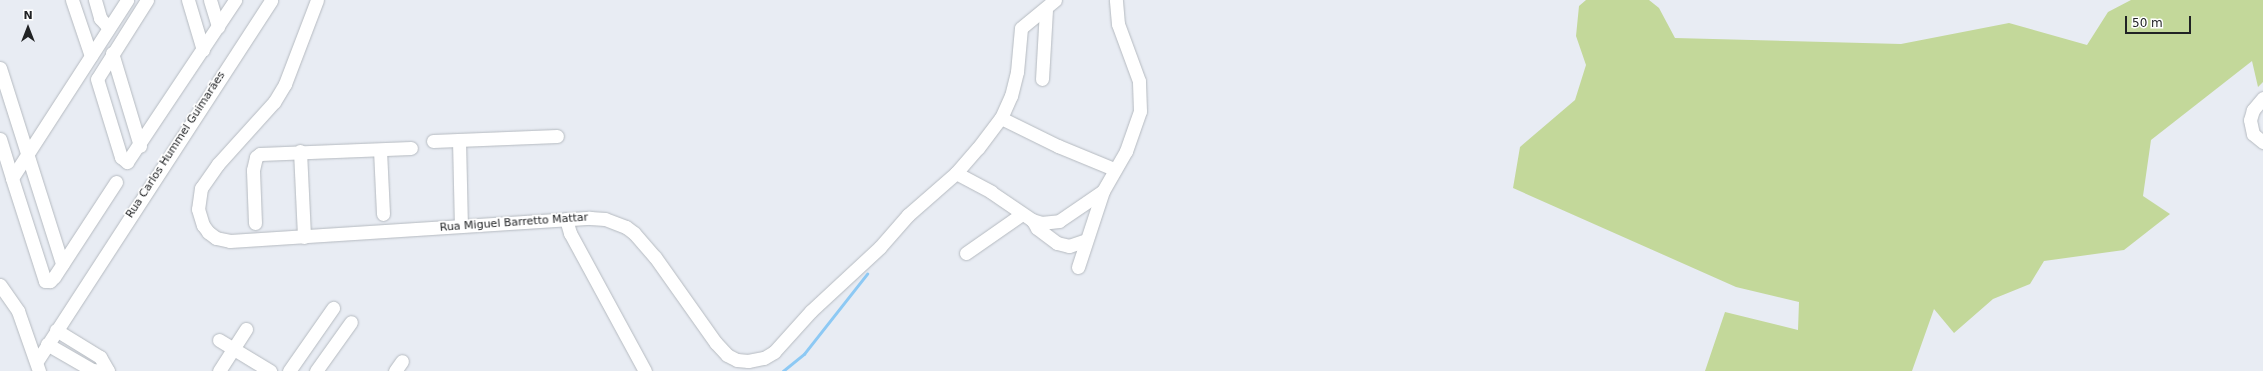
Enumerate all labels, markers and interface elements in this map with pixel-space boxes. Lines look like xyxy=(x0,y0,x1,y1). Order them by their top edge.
north arrow xyxy=(8,8,48,48)
scale bar xyxy=(2127,8,2193,34)
text: N xyxy=(23,9,33,22)
text: 50 m xyxy=(2132,16,2163,30)
street label: Rua Carlos Hummel Guimarães xyxy=(124,69,228,221)
street label: Rua Miguel Barretto Mattar xyxy=(439,211,589,235)

